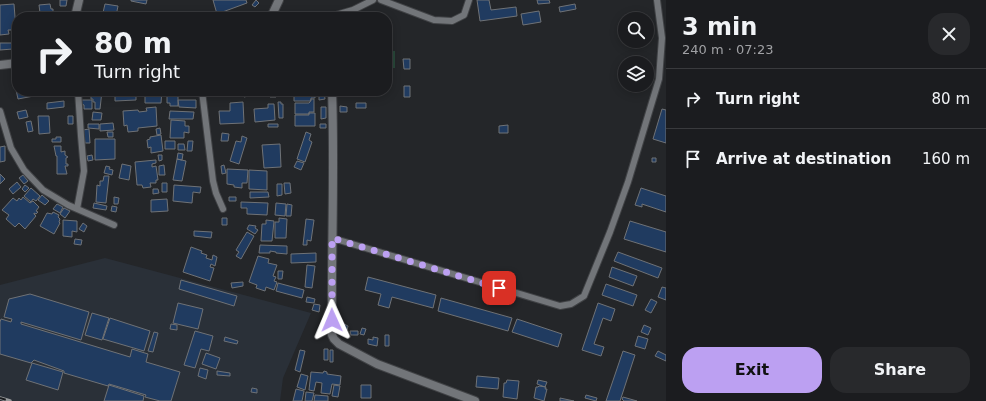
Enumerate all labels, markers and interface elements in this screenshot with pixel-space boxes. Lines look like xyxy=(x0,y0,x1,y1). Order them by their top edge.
map controls xyxy=(618,12,654,92)
button: search xyxy=(618,12,654,48)
text: 3 min xyxy=(682,13,757,41)
button: close xyxy=(928,13,970,55)
text: 80 m xyxy=(94,27,172,60)
icon: right xyxy=(28,28,80,80)
text: 240 m · 07:23 xyxy=(682,42,773,57)
button: layers xyxy=(618,56,654,92)
text: Turn right xyxy=(94,61,180,82)
icon: right xyxy=(682,88,704,110)
text: Turn right xyxy=(716,90,800,108)
text: 80 m xyxy=(932,90,970,108)
icon: arrive xyxy=(682,148,704,170)
text: Arrive at destination xyxy=(716,150,891,168)
text: 160 m xyxy=(922,150,970,168)
pin xyxy=(482,271,516,305)
icon: arrive xyxy=(488,277,510,299)
position arrow xyxy=(311,299,353,341)
button: Exit xyxy=(682,347,822,393)
button: Share xyxy=(830,347,970,393)

